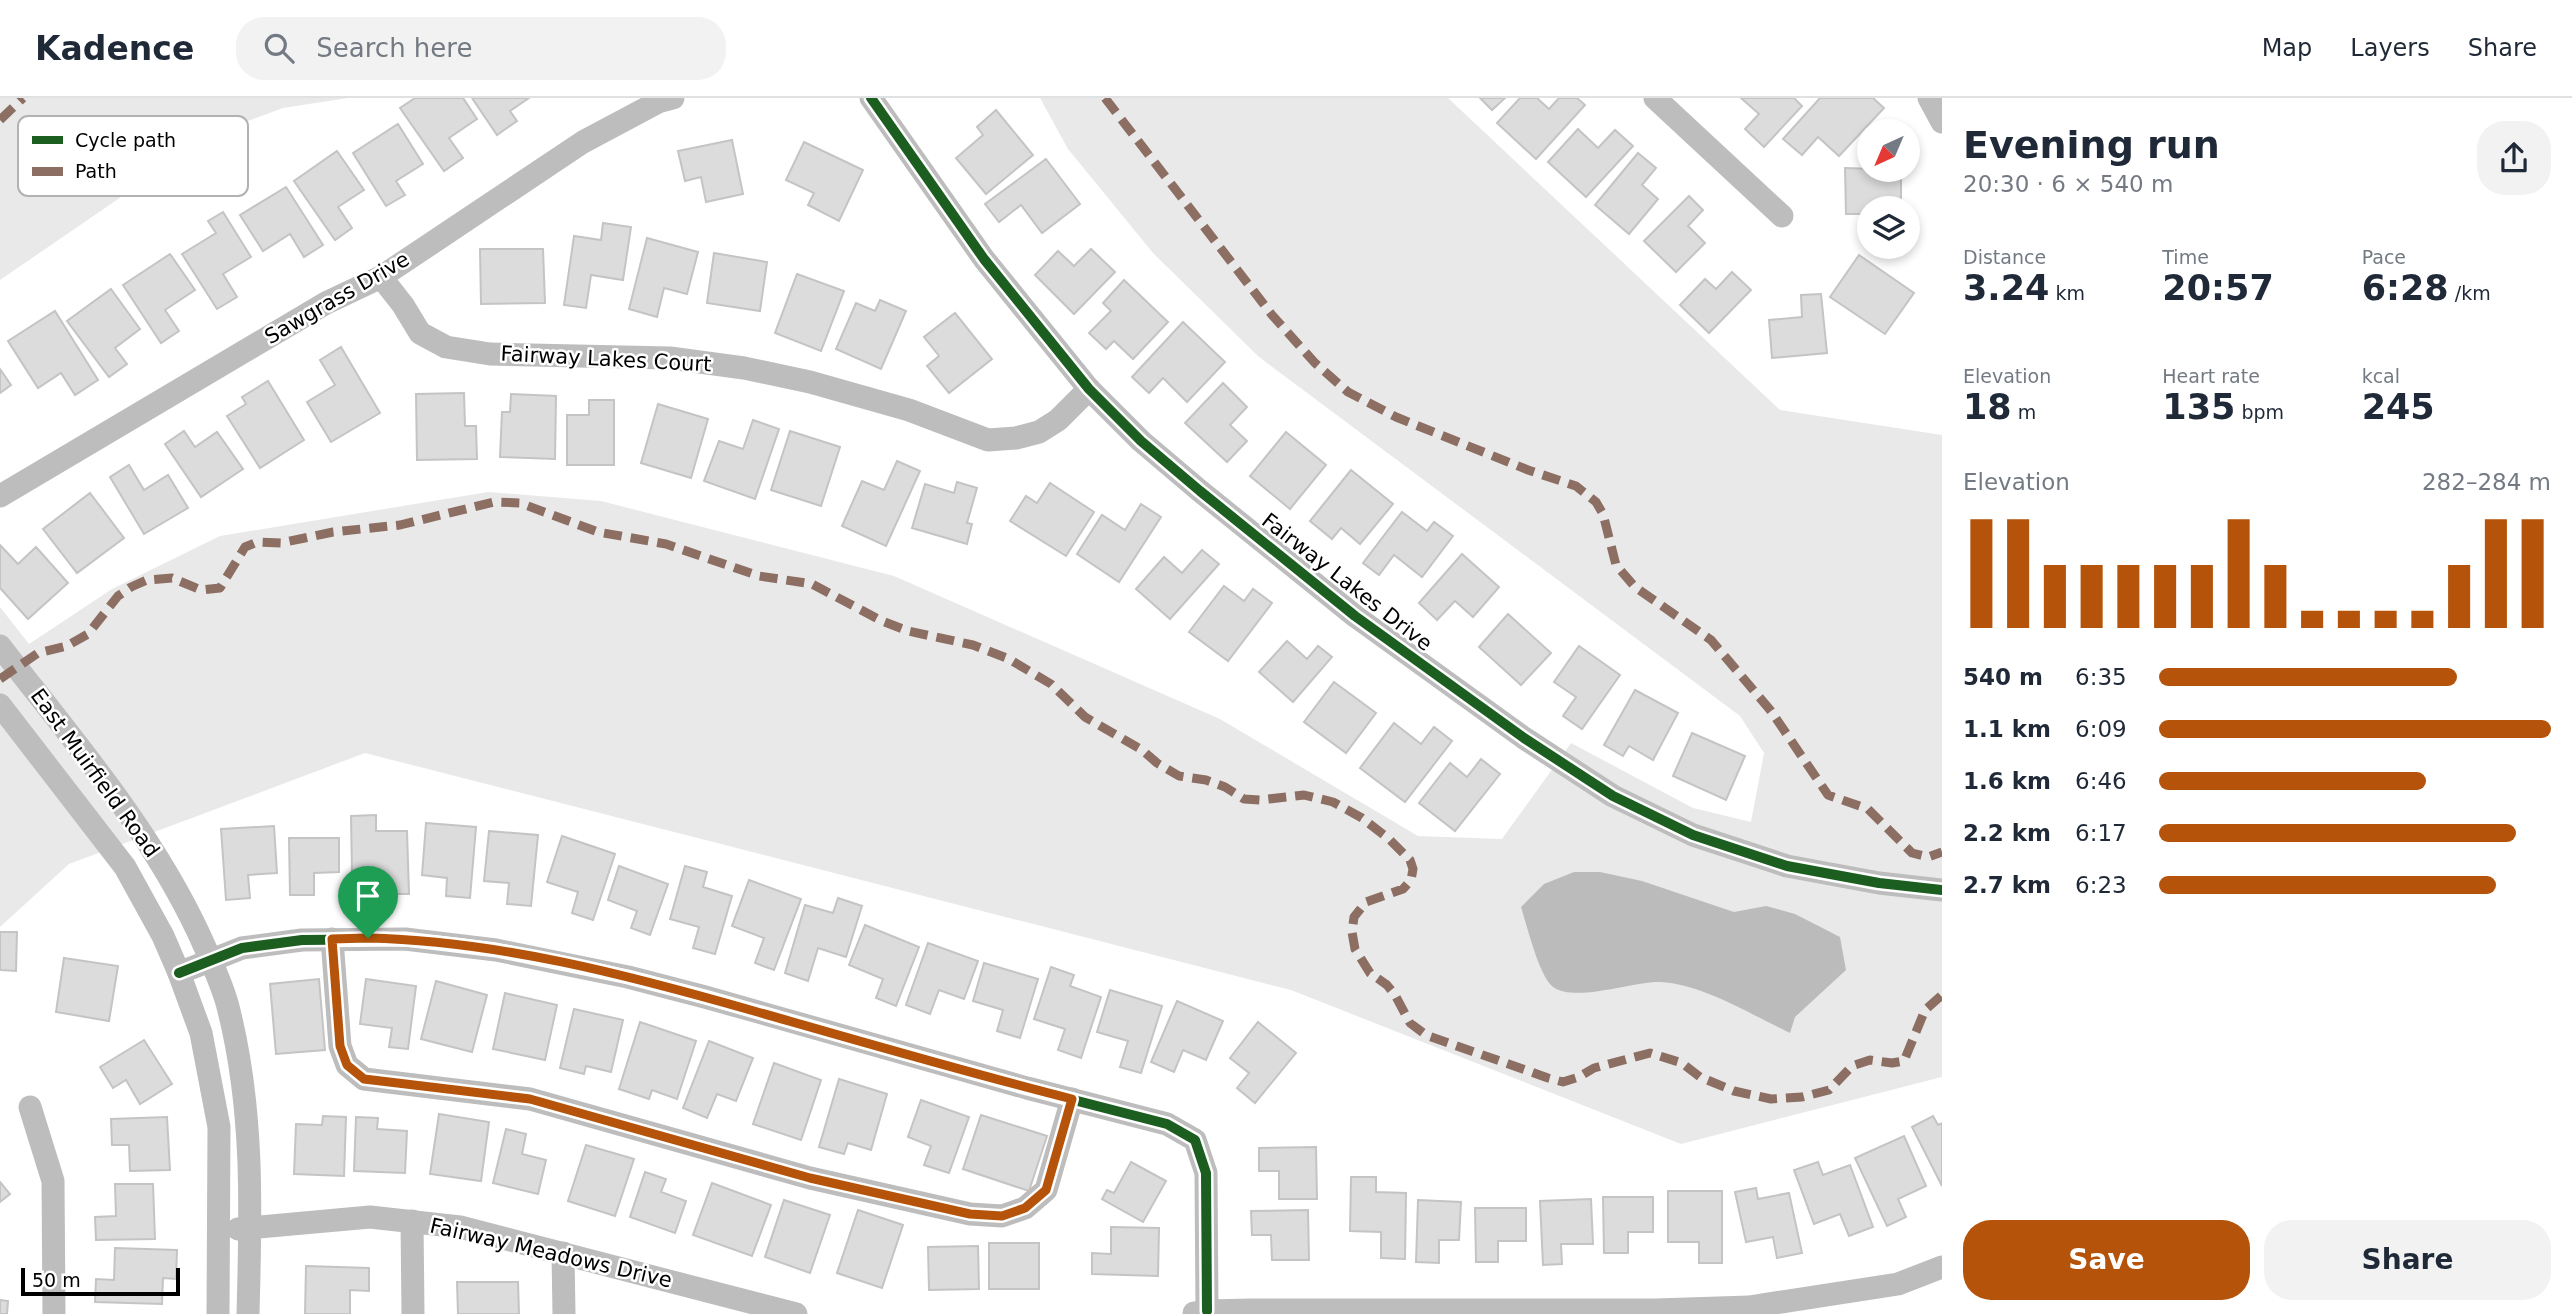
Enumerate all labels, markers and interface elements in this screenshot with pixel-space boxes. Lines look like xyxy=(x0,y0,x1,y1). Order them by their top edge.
search box xyxy=(236,17,726,80)
text: Kadence xyxy=(35,29,194,68)
icon: search xyxy=(260,29,298,67)
text: Search here xyxy=(316,33,472,63)
text: Map xyxy=(2262,34,2312,62)
text: Layers xyxy=(2350,34,2430,62)
text: Share xyxy=(2468,34,2537,62)
legend xyxy=(18,116,248,196)
north arrow xyxy=(1857,119,1920,182)
map controls xyxy=(1857,119,1920,259)
button: share xyxy=(2477,121,2551,195)
text: Evening run xyxy=(1963,123,2220,167)
text: Cycle path xyxy=(75,129,176,151)
text: Path xyxy=(75,160,117,182)
text: 20:30 · 6 × 540 m xyxy=(1963,171,2173,197)
button: layers xyxy=(1857,196,1920,259)
text: Distance xyxy=(1963,246,2046,268)
text: Time xyxy=(2162,246,2209,268)
text: Pace xyxy=(2362,246,2406,268)
street label: Sawgrass Drive xyxy=(261,247,413,349)
text: 3.24 xyxy=(1963,268,2049,308)
text: 20:57 xyxy=(2162,268,2274,308)
text: 6:28 xyxy=(2362,268,2449,308)
text: km xyxy=(2049,282,2085,304)
text: /km xyxy=(2449,282,2491,304)
street label: Fairway Lakes Court xyxy=(500,341,712,377)
text: Elevation xyxy=(1963,365,2051,387)
text: Heart rate xyxy=(2162,365,2260,387)
text: kcal xyxy=(2362,365,2400,387)
text: 18 xyxy=(1963,387,2012,427)
text: 135 xyxy=(2162,387,2235,427)
text: 245 xyxy=(2362,387,2435,427)
text: m xyxy=(2012,401,2036,423)
text: bpm xyxy=(2235,401,2284,423)
text: Elevation xyxy=(1963,469,2070,495)
text: 282–284 m xyxy=(2422,469,2551,495)
street label: Fairway Lakes Drive xyxy=(1257,508,1437,656)
text: 540 m xyxy=(1963,664,2043,690)
text: 6:35 xyxy=(2075,664,2127,690)
street label: East Muirfield Road xyxy=(26,684,164,862)
text: 1.1 km xyxy=(1963,716,2051,742)
text: 6:09 xyxy=(2075,716,2127,742)
text: 1.6 km xyxy=(1963,768,2051,794)
text: 6:46 xyxy=(2075,768,2127,794)
text: 2.2 km xyxy=(1963,820,2051,846)
text: 6:17 xyxy=(2075,820,2127,846)
pin xyxy=(338,866,398,938)
text: 2.7 km xyxy=(1963,872,2051,898)
text: 6:23 xyxy=(2075,872,2127,898)
icon: arrive xyxy=(349,877,387,915)
street label: Fairway Meadows Drive xyxy=(428,1213,674,1293)
button: Save xyxy=(1963,1220,2250,1300)
button: Share xyxy=(2264,1220,2551,1300)
scale bar xyxy=(21,1265,180,1297)
text: 50 m xyxy=(32,1269,81,1291)

